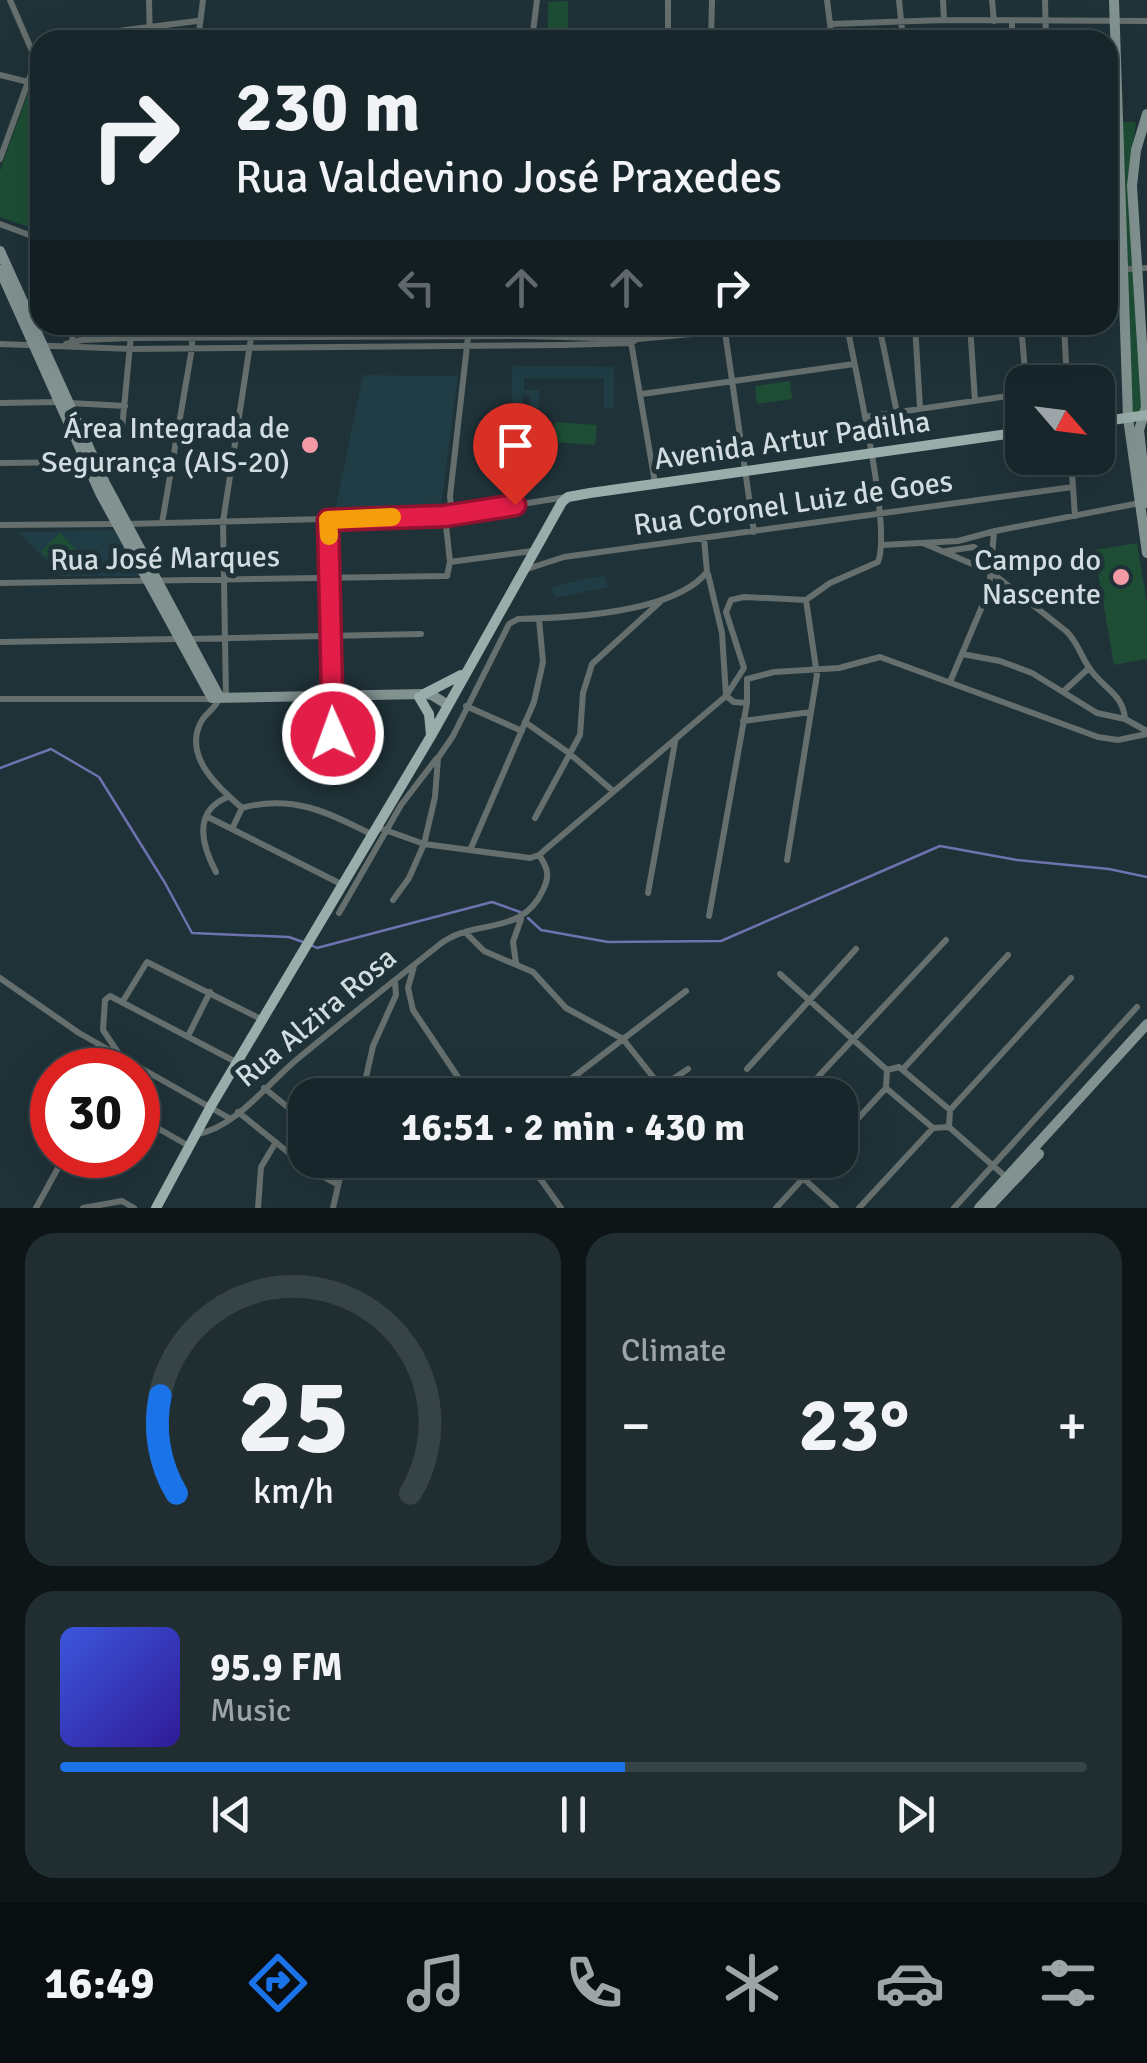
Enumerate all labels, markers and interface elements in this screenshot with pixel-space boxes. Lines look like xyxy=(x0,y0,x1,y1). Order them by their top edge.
text: 230 m xyxy=(235,64,420,150)
icon: right xyxy=(70,70,200,200)
text: Rua Valdevino José Praxedes xyxy=(235,150,782,205)
icon: left xyxy=(389,260,444,315)
icon: ahead xyxy=(494,260,549,315)
icon: ahead xyxy=(599,260,654,315)
icon: right xyxy=(704,260,759,315)
north arrow xyxy=(1005,365,1115,475)
map controls xyxy=(1005,365,1115,475)
pin xyxy=(473,403,558,506)
street label: Avenida Artur Padilha xyxy=(652,403,933,478)
place label: Área Integrada de Segurança (AIS-20) xyxy=(41,410,290,481)
icon: arrive xyxy=(488,418,543,473)
marker: Área Integrada de Segurança (AIS-20) xyxy=(299,434,321,456)
street label: Rua Coronel Luiz de Goes xyxy=(631,463,955,544)
street label: Rua José Marques xyxy=(50,538,280,579)
place label: Campo do Nascente xyxy=(974,542,1101,613)
marker: Campo do Nascente xyxy=(1110,566,1132,588)
position arrow xyxy=(281,682,385,786)
street label: Rua Alzira Rosa xyxy=(228,939,404,1095)
speed limit sign: 30 xyxy=(30,1048,160,1178)
text: 16:51 · 2 min · 430 m xyxy=(401,1104,745,1151)
text: Climate xyxy=(621,1331,727,1370)
text: 25 xyxy=(237,1353,349,1481)
text: 23° xyxy=(799,1379,910,1472)
text: − xyxy=(621,1392,651,1460)
text: + xyxy=(1057,1392,1087,1460)
text: km/h xyxy=(253,1469,333,1513)
text: 95.9 FM xyxy=(210,1644,343,1691)
text: Music xyxy=(210,1691,291,1730)
icon: previous xyxy=(204,1787,259,1842)
icon: pause xyxy=(546,1787,601,1842)
icon: next xyxy=(888,1787,943,1842)
icon: directions xyxy=(243,1948,313,2018)
icon: music xyxy=(401,1948,471,2018)
icon: phone xyxy=(559,1948,629,2018)
icon: climate xyxy=(717,1948,787,2018)
icon: car xyxy=(875,1948,945,2018)
icon: filters xyxy=(1033,1948,1103,2018)
text: 16:49 xyxy=(44,1956,154,2011)

